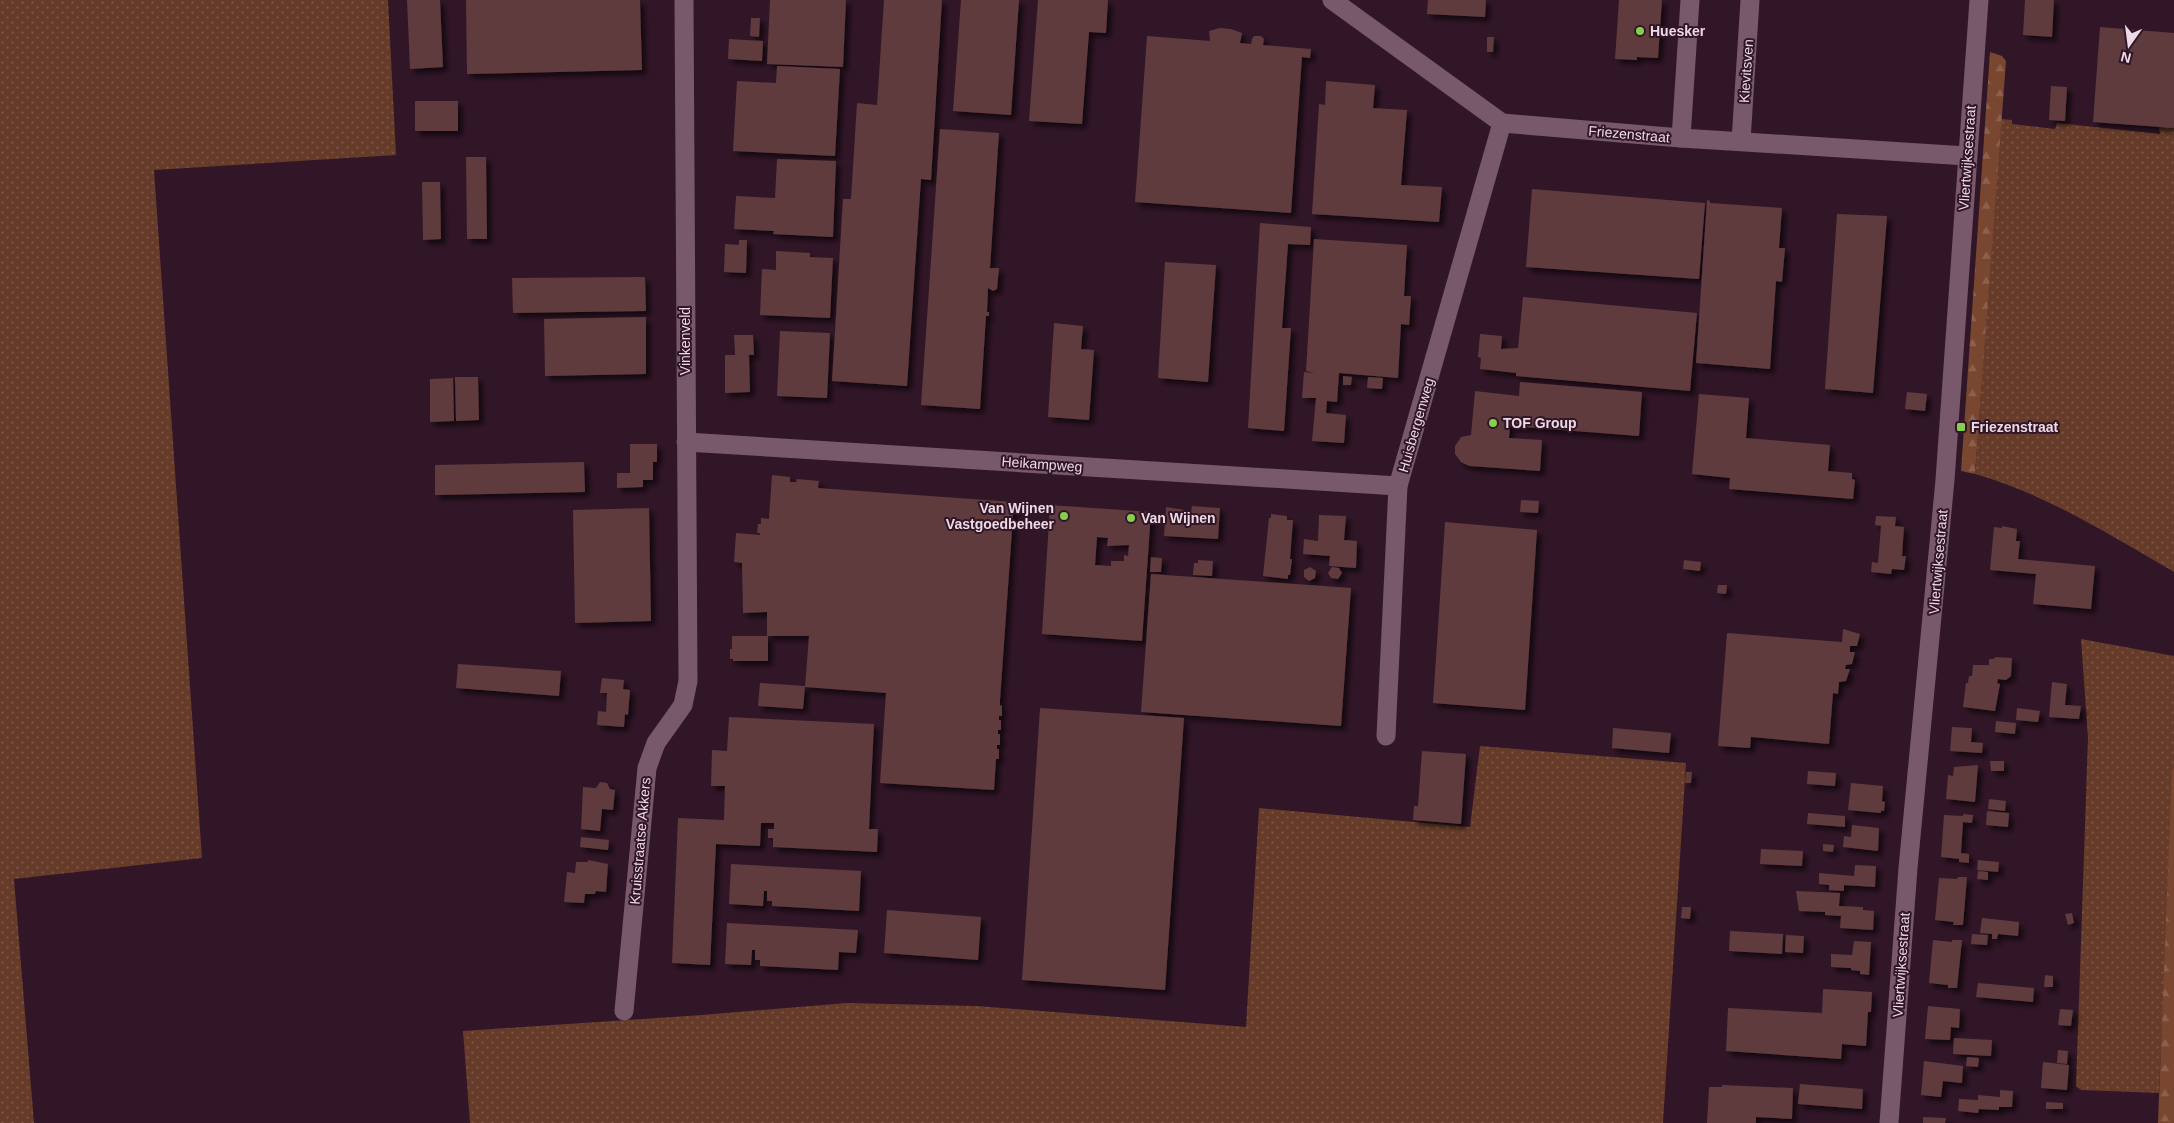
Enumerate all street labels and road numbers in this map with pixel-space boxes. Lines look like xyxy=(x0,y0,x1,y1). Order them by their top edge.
street label: Kievitsven xyxy=(1736,39,1756,103)
street label: Vliertwijksestraat xyxy=(1955,105,1979,211)
street label: Friezenstraat xyxy=(1588,122,1670,146)
street label: Vinkenveld xyxy=(677,307,693,375)
street label: Huisbergenweg xyxy=(1395,376,1437,474)
street label: Heikampweg xyxy=(1001,453,1083,475)
street label: Vliertwijksestraat xyxy=(1925,509,1951,615)
street label: Kruisstraatse Akkers xyxy=(626,777,654,905)
street label: Vliertwijksestraat xyxy=(1889,912,1913,1018)

